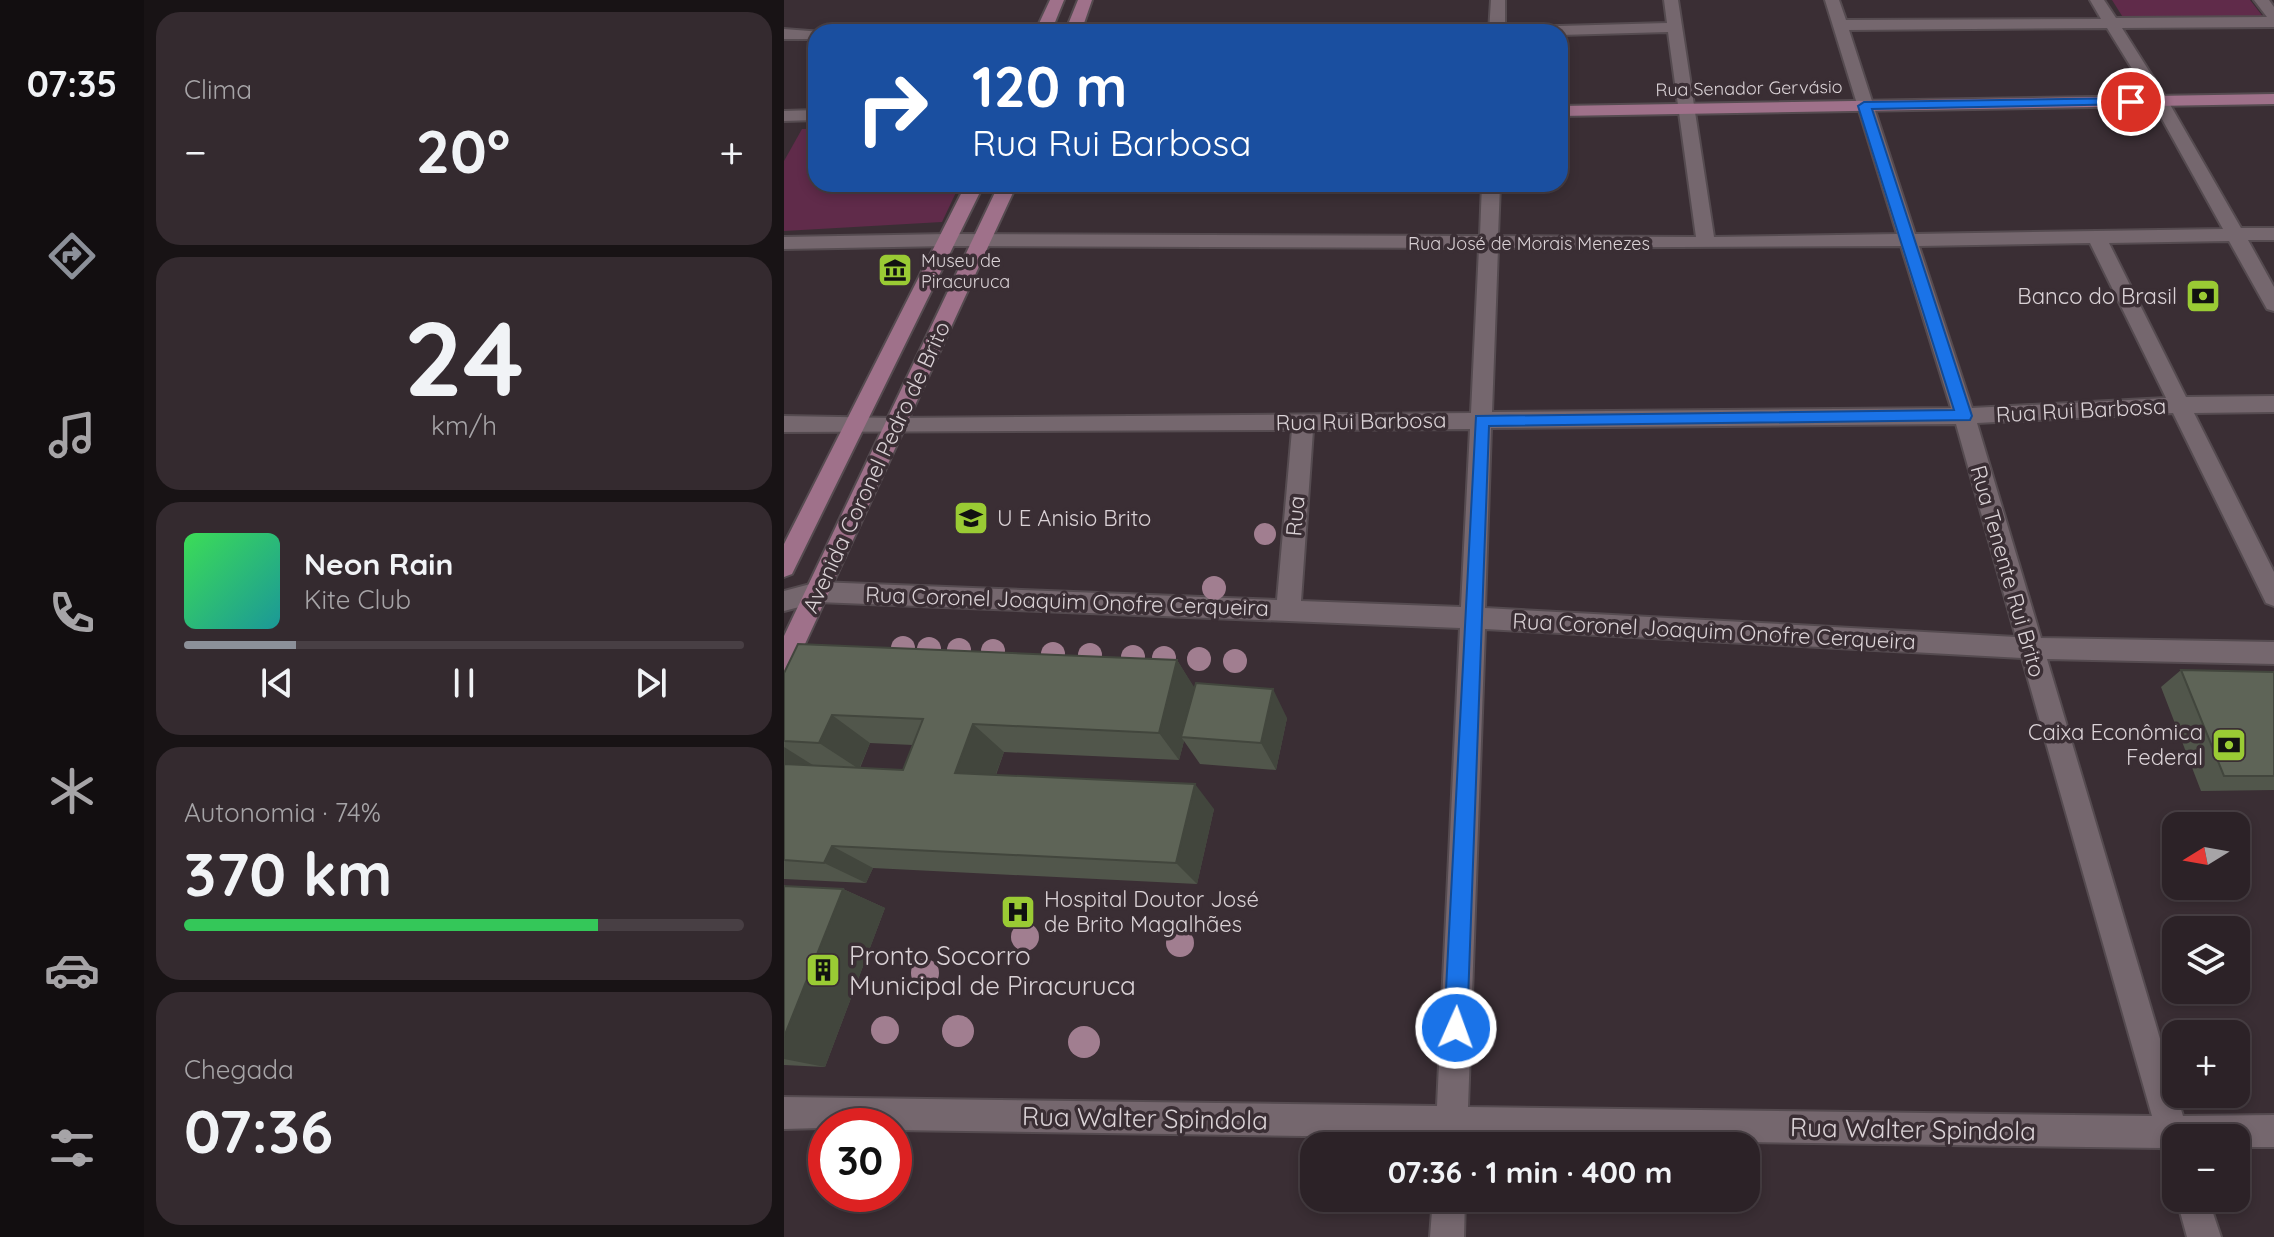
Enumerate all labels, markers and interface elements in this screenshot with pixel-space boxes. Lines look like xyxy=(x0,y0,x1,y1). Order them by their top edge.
text: 120 m xyxy=(972,51,1127,121)
icon: right xyxy=(840,56,944,160)
text: 07:35 xyxy=(27,61,117,106)
pin xyxy=(2097,68,2165,136)
text: Clima xyxy=(184,73,252,106)
street label: Rua Senador Gervásio xyxy=(1655,75,1843,101)
icon: arrive xyxy=(2109,80,2153,124)
text: 20° xyxy=(416,113,510,188)
text: Rua Rui Barbosa xyxy=(972,120,1251,165)
text: − xyxy=(184,124,207,179)
text: + xyxy=(719,124,744,179)
icon: directions xyxy=(44,228,100,284)
street label: Rua José de Morais Menezes xyxy=(1408,232,1650,255)
place label: Museu de Piracuruca xyxy=(921,249,1010,293)
museum icon: Museu de Piracuruca xyxy=(876,251,914,289)
bank icon: Banco do Brasil xyxy=(2184,277,2222,315)
place label: Banco do Brasil xyxy=(2017,282,2177,310)
text: 24 xyxy=(404,292,524,422)
street label: Avenida Coronel Pedro de Brito xyxy=(796,317,956,617)
street label: Rua Rui Barbosa xyxy=(1995,392,2167,428)
street label: Rua Rui Barbosa xyxy=(1275,406,1447,436)
icon: music xyxy=(44,407,100,463)
text: km/h xyxy=(431,409,497,442)
street label: Rua Tenente Rui Brito xyxy=(1964,462,2052,680)
street label: Rua xyxy=(1279,495,1311,537)
school or university icon: U E Anisio Brito xyxy=(952,499,990,537)
place label: U E Anisio Brito xyxy=(997,504,1151,532)
text: Neon Rain xyxy=(304,545,453,583)
street label: Rua Coronel Joaquim Onofre Cerqueira xyxy=(865,580,1269,622)
text: Kite Club xyxy=(304,583,411,616)
icon: phone xyxy=(44,585,100,641)
street label: Rua Coronel Joaquim Onofre Cerqueira xyxy=(1512,606,1916,656)
icon: previous xyxy=(255,661,299,705)
icon: pause xyxy=(442,661,486,705)
icon: next xyxy=(629,661,673,705)
place label: Caixa Econômica Federal xyxy=(2028,718,2203,771)
bank icon: Caixa Econômica Federal xyxy=(2210,726,2248,764)
icon: climate xyxy=(44,763,100,819)
text: Autonomia · 74% xyxy=(184,796,381,829)
north arrow xyxy=(2162,812,2250,900)
map controls xyxy=(2162,812,2250,1212)
text: 370 km xyxy=(184,836,392,911)
place label: Hospital Doutor José de Brito Magalhães xyxy=(1044,885,1259,938)
hospital icon: Hospital Doutor José de Brito Magalhães xyxy=(999,893,1037,931)
button: layers xyxy=(2162,916,2250,1004)
place label: Pronto Socorro Municipal de Piracuruca xyxy=(849,939,1136,1002)
icon: car xyxy=(44,942,100,998)
building icon: Pronto Socorro Municipal de Piracuruca xyxy=(804,951,842,989)
position arrow xyxy=(1414,986,1498,1070)
button: + xyxy=(2162,1020,2250,1108)
text: Chegada xyxy=(184,1053,294,1086)
text: 07:36 xyxy=(184,1093,333,1168)
street label: Rua Walter Spindola xyxy=(1022,1099,1268,1137)
speed limit sign: 30 xyxy=(808,1108,912,1212)
street label: Rua Walter Spindola xyxy=(1790,1110,2036,1148)
icon: filters xyxy=(44,1120,100,1176)
button: − xyxy=(2162,1124,2250,1212)
text: 07:36 · 1 min · 400 m xyxy=(1388,1153,1672,1191)

